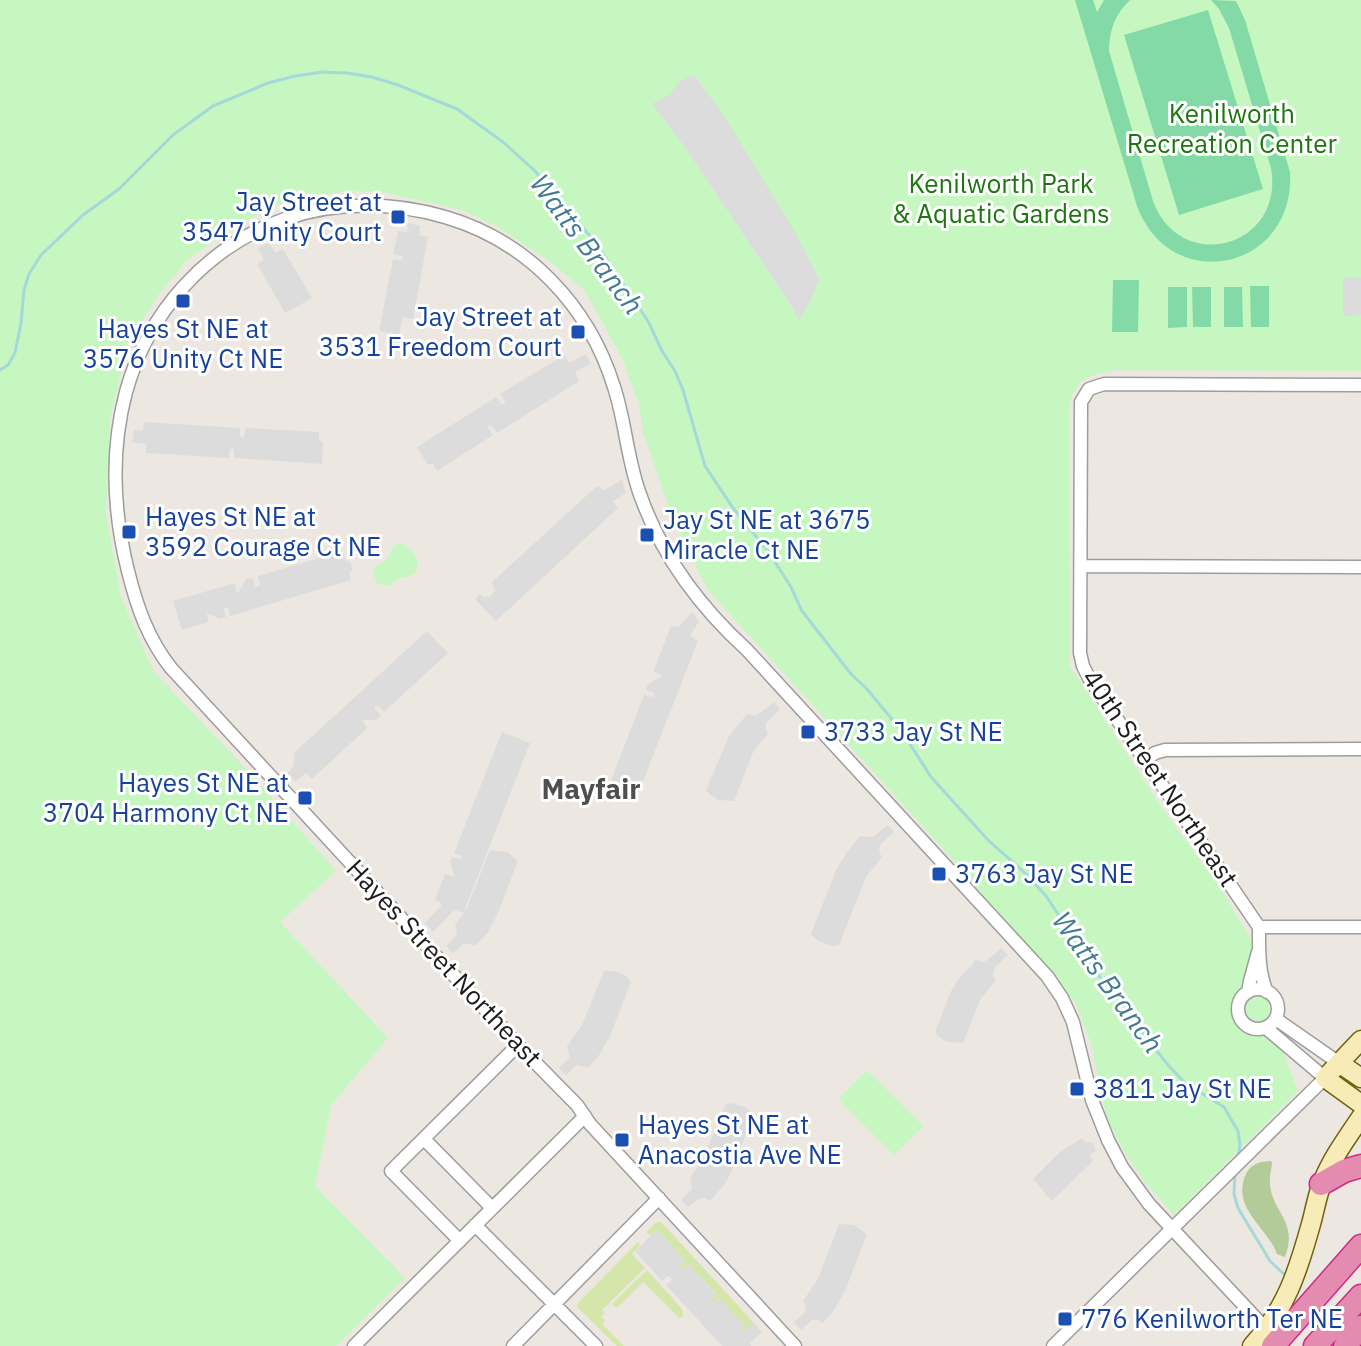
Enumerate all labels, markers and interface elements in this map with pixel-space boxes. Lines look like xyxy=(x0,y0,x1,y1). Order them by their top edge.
park label: Kenilworth Recreation Center xyxy=(1127,96,1338,160)
water label: Watts Branch xyxy=(522,166,652,321)
park label: Kenilworth Park & Aquatic Gardens xyxy=(892,166,1110,230)
place label: Jay Street at 3547 Unity Court xyxy=(182,184,382,248)
marker: Jay Street at 3547 Unity Court xyxy=(389,208,407,226)
marker: Hayes St NE at 3576 Unity Ct NE xyxy=(174,292,192,310)
place label: Jay Street at 3531 Freedom Court xyxy=(319,299,562,363)
place label: Hayes St NE at 3576 Unity Ct NE xyxy=(83,311,283,375)
marker: Jay Street at 3531 Freedom Court xyxy=(569,323,587,341)
place label: Hayes St NE at 3592 Courage Ct NE xyxy=(145,499,381,563)
place label: Jay St NE at 3675 Miracle Ct NE xyxy=(663,502,871,566)
marker: Hayes St NE at 3592 Courage Ct NE xyxy=(120,523,138,541)
marker: Jay St NE at 3675 Miracle Ct NE xyxy=(638,526,656,544)
street label: 40th Street Northeast xyxy=(1075,662,1246,893)
place label: 3733 Jay St NE xyxy=(824,714,1003,748)
marker: 3733 Jay St NE xyxy=(799,723,817,741)
place label: Hayes St NE at 3704 Harmony Ct NE xyxy=(43,765,289,829)
district label: Mayfair xyxy=(541,770,641,807)
marker: Hayes St NE at 3704 Harmony Ct NE xyxy=(296,789,314,807)
street label: Hayes Street Northeast xyxy=(340,851,550,1073)
place label: 3763 Jay St NE xyxy=(955,856,1134,890)
marker: 3763 Jay St NE xyxy=(930,865,948,883)
water label: Watts Branch xyxy=(1044,903,1172,1060)
place label: 3811 Jay St NE xyxy=(1093,1071,1272,1105)
marker: 3811 Jay St NE xyxy=(1068,1080,1086,1098)
place label: Hayes St NE at Anacostia Ave NE xyxy=(638,1107,842,1171)
marker: Hayes St NE at Anacostia Ave NE xyxy=(613,1131,631,1149)
place label: 776 Kenilworth Ter NE xyxy=(1081,1301,1343,1335)
marker: 776 Kenilworth Ter NE xyxy=(1056,1310,1074,1328)

